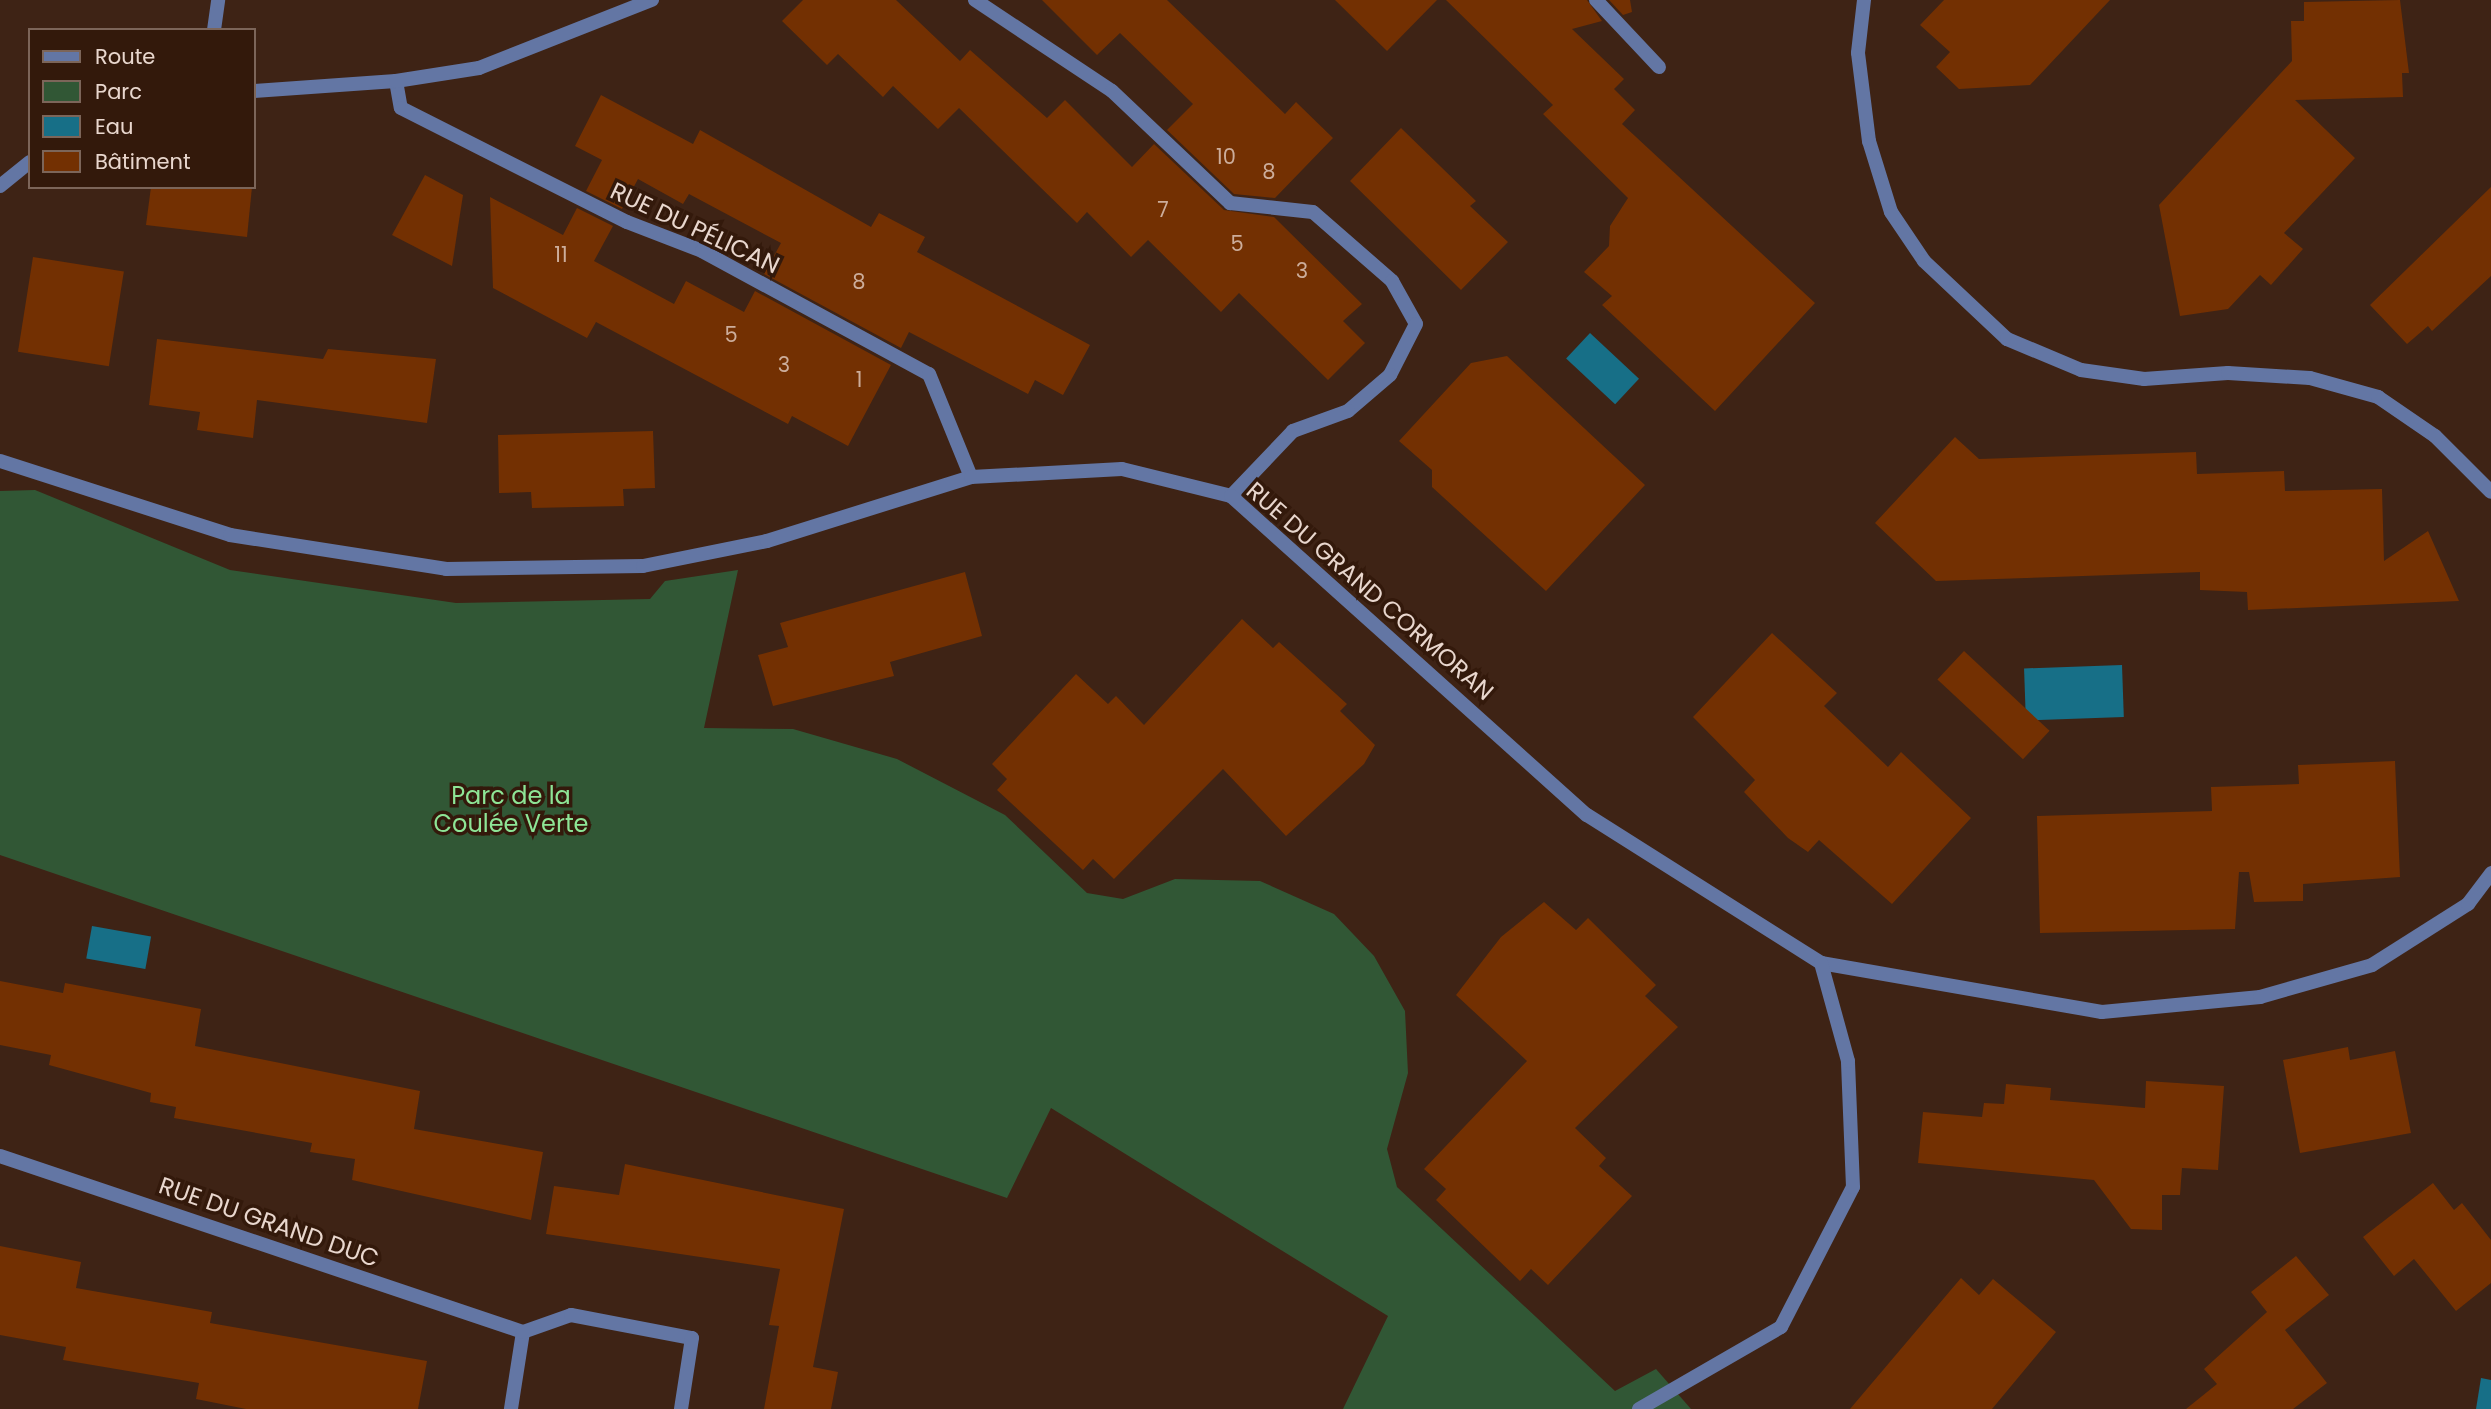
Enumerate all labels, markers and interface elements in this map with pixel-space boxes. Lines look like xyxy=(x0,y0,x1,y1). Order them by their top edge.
legend xyxy=(28,28,256,189)
text: Route xyxy=(95,42,155,71)
text: Parc xyxy=(95,77,142,106)
text: Eau xyxy=(95,112,133,141)
house number: 10 xyxy=(1216,144,1236,170)
text: Bâtiment xyxy=(95,147,191,176)
house number: 8 xyxy=(1262,159,1276,185)
street label: RUE DU PÉLICAN xyxy=(606,176,784,280)
house number: 7 xyxy=(1157,197,1169,223)
house number: 5 xyxy=(1230,231,1244,257)
house number: 11 xyxy=(554,242,568,268)
house number: 3 xyxy=(1296,258,1308,284)
house number: 8 xyxy=(852,269,866,295)
house number: 5 xyxy=(724,322,738,348)
house number: 3 xyxy=(778,352,790,378)
house number: 1 xyxy=(856,367,862,393)
street label: RUE DU GRAND CORMORAN xyxy=(1241,476,1499,706)
park label: Parc de la Coulée Verte xyxy=(434,782,588,838)
street label: RUE DU GRAND DUC xyxy=(155,1171,383,1273)

